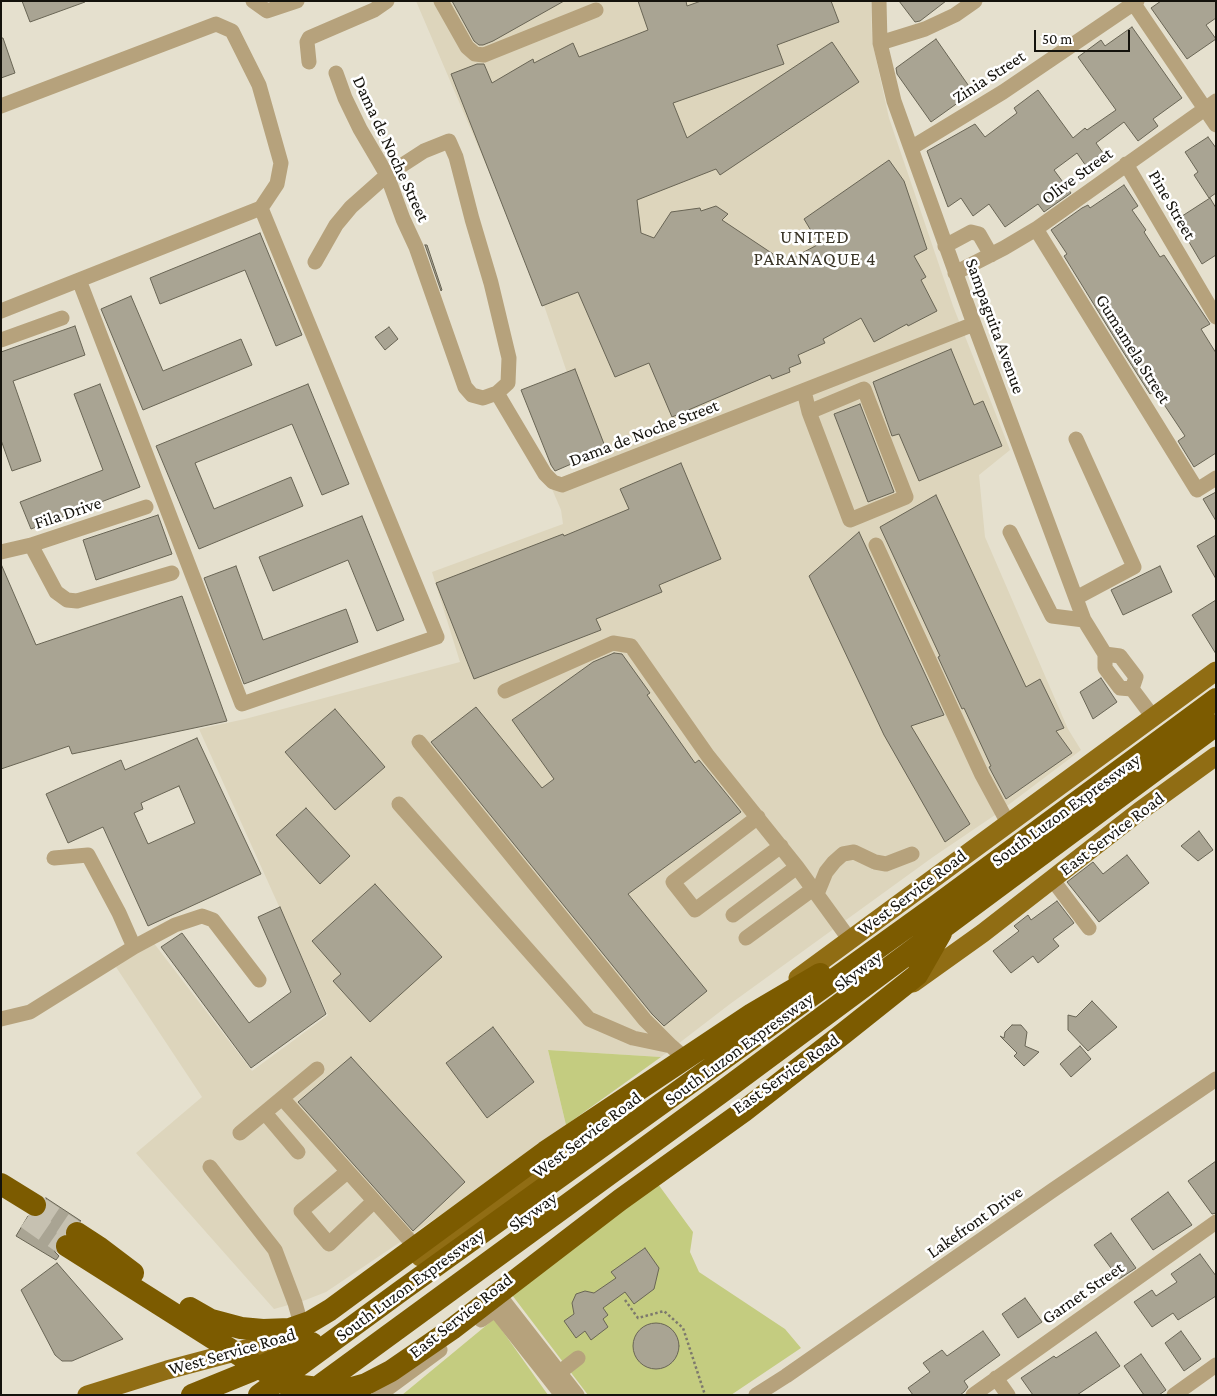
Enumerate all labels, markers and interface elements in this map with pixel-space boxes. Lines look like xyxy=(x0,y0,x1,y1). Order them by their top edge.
scale bar xyxy=(1037,20,1133,52)
text: 50 m xyxy=(1042,31,1072,47)
street label: Zinia Street xyxy=(949,46,1029,108)
street label: Dama de Noche Street xyxy=(348,73,434,225)
street label: Olive Street xyxy=(1037,143,1117,209)
street label: Pine Street xyxy=(1143,166,1201,244)
district label: UNITED PARANAQUE 4 xyxy=(752,226,878,270)
street label: Sampaguita Avenue xyxy=(960,255,1030,397)
street label: Gumamela Street xyxy=(1091,290,1175,408)
street label: Dama de Noche Street xyxy=(566,395,722,471)
street label: Fila Drive xyxy=(32,492,104,534)
street label: South Luzon Expressway xyxy=(987,749,1145,871)
street label: East Service Road xyxy=(1055,788,1169,880)
street label: West Service Road xyxy=(853,845,971,941)
street label: Skyway xyxy=(830,946,886,996)
street label: South Luzon Expressway xyxy=(660,988,818,1110)
street label: East Service Road xyxy=(728,1029,844,1119)
street label: West Service Road xyxy=(528,1087,646,1183)
street label: Lakefront Drive xyxy=(923,1181,1027,1263)
street label: Skyway xyxy=(504,1187,562,1237)
street label: South Luzon Expressway xyxy=(331,1224,489,1346)
street label: Garnet Street xyxy=(1038,1257,1128,1329)
street label: East Service Road xyxy=(405,1269,517,1363)
street label: West Service Road xyxy=(166,1324,298,1380)

